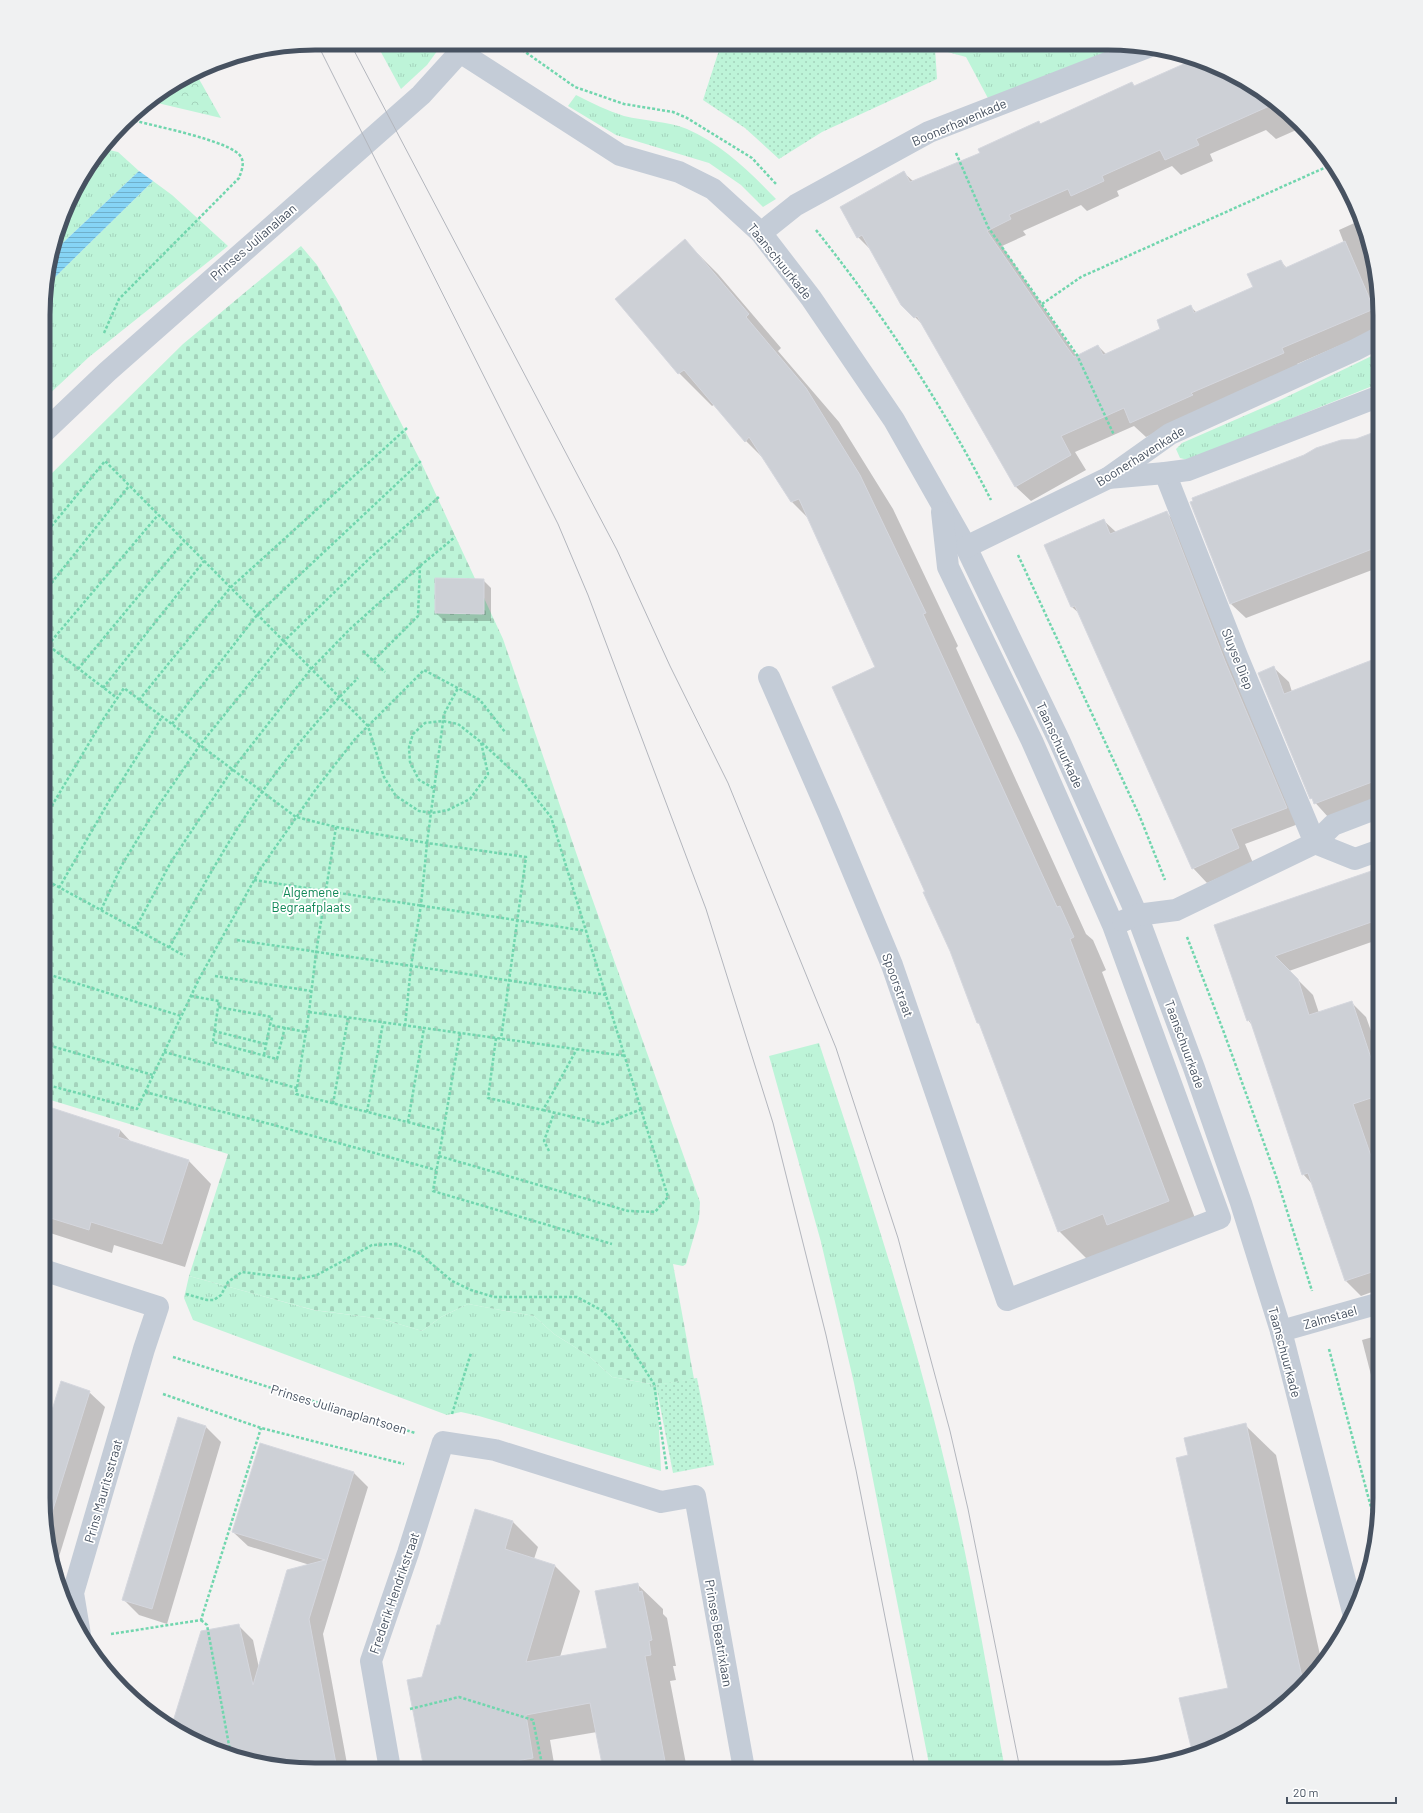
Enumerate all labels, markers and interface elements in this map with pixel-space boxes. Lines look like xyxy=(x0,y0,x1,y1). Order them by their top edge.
street label: Boonerhavenkade xyxy=(909,95,1009,149)
street label: Prinses Julianalaan xyxy=(207,200,299,284)
street label: Taanschuurkade xyxy=(744,220,816,302)
street label: Boonerhavenkade xyxy=(1093,422,1187,490)
street label: Sluyse Diep xyxy=(1219,626,1257,692)
street label: Taanschuurkade xyxy=(1033,699,1087,791)
park label: Algemene Begraafplaats xyxy=(272,884,351,915)
street label: Spoorstraat xyxy=(879,951,917,1019)
street label: Taanschuurkade xyxy=(1162,997,1208,1091)
street label: Zalmstael xyxy=(1301,1302,1359,1332)
street label: Taanschuurkade xyxy=(1265,1305,1305,1399)
street label: Prinses Julianaplantsoen xyxy=(269,1381,409,1437)
street label: Prins Mauritsstraat xyxy=(81,1437,125,1545)
street label: Frederik Hendrikstraat xyxy=(366,1530,422,1656)
street label: Prinses Beatrixlaan xyxy=(702,1578,736,1688)
scale bar xyxy=(1287,1779,1396,1805)
text: 20 m xyxy=(1293,1785,1319,1799)

